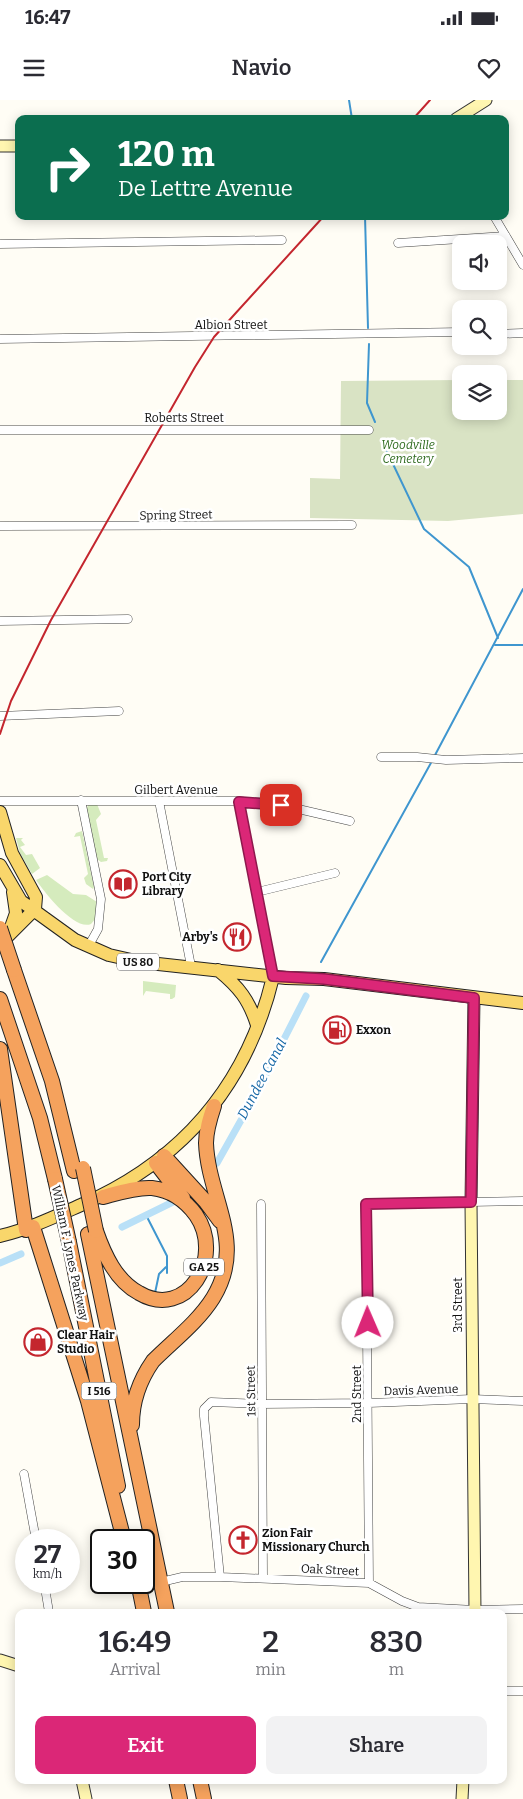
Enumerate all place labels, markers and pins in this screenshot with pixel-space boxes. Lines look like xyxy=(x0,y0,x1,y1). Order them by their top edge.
pin xyxy=(260,784,302,826)
library icon: Port City Library xyxy=(108,869,138,899)
place label: Port City Library xyxy=(142,870,192,898)
restaurant icon: Arby's xyxy=(222,922,252,952)
place label: Arby's xyxy=(182,930,218,944)
fuel station icon: Exxon xyxy=(322,1015,352,1045)
place label: Exxon xyxy=(356,1023,391,1037)
shop icon: Clear Hair Studio xyxy=(23,1327,53,1357)
place label: Clear Hair Studio xyxy=(57,1328,115,1356)
church icon: Zion Fair Missionary Church xyxy=(228,1525,258,1555)
place label: Zion Fair Missionary Church xyxy=(262,1526,370,1554)

